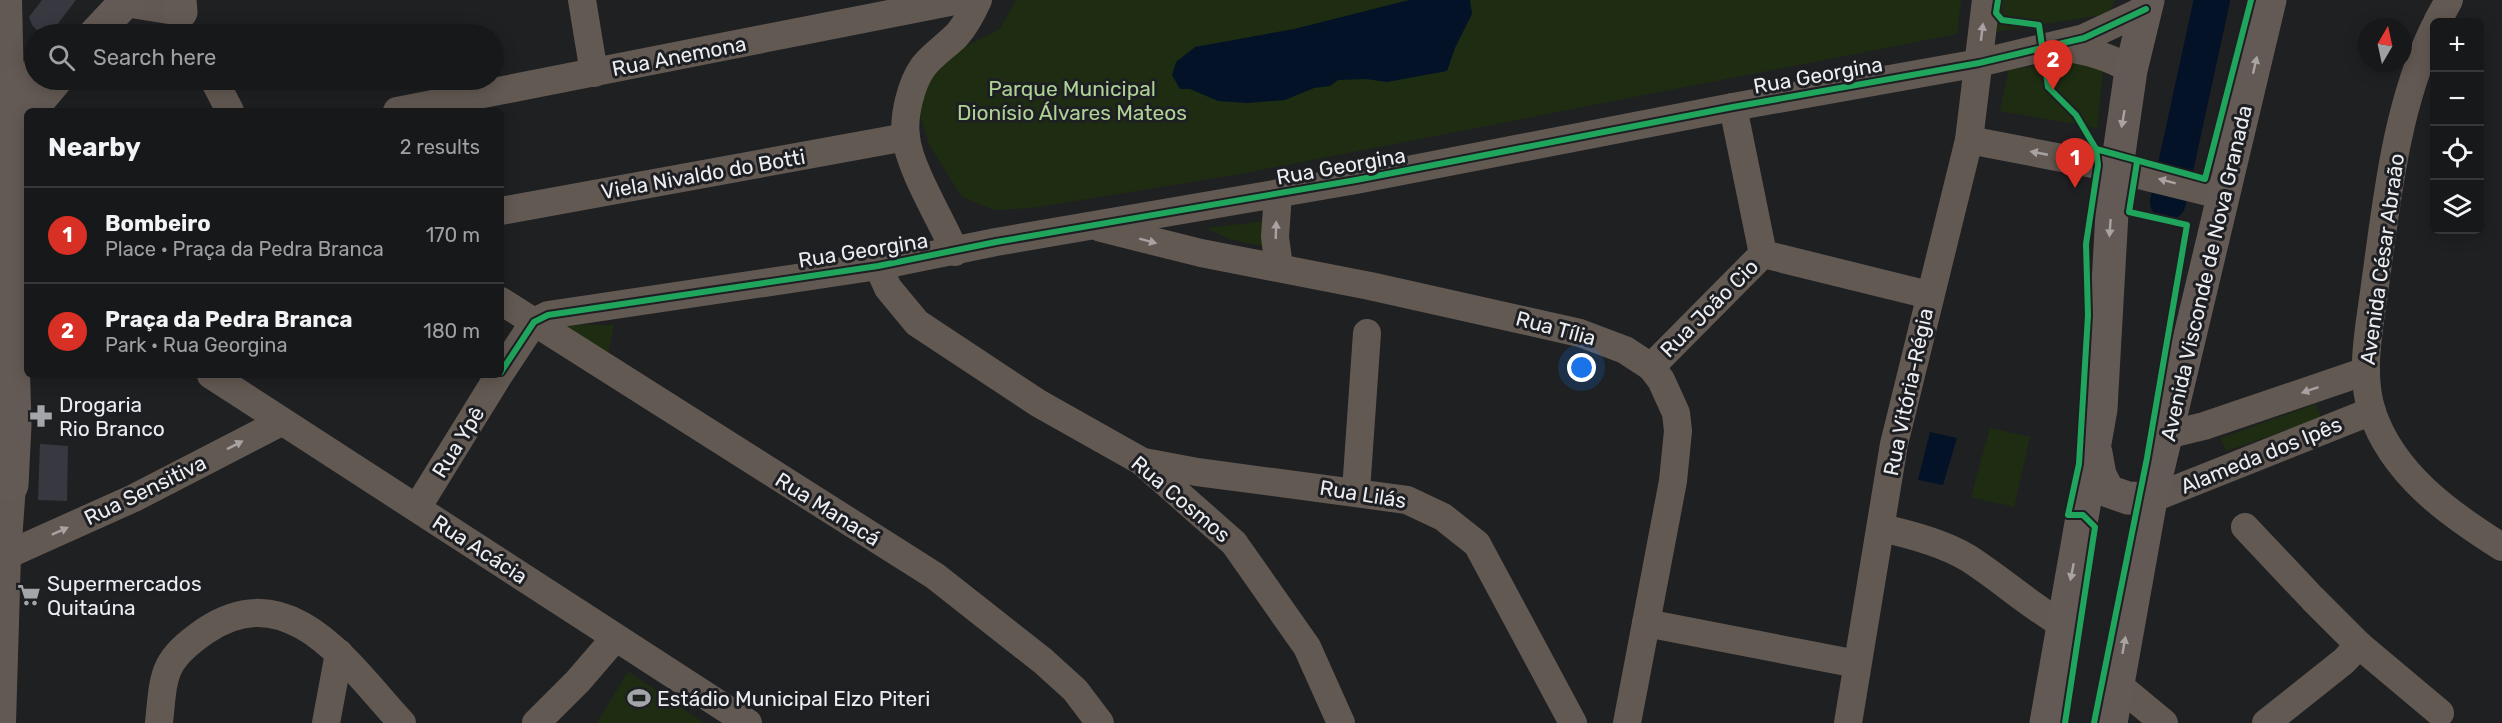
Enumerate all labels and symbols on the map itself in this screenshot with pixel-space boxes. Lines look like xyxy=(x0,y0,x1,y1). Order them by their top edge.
north arrow xyxy=(2358,18,2412,72)
one-way arrow xyxy=(1977,22,1986,41)
street label: Rua Anemona xyxy=(610,31,748,81)
pin: 2 xyxy=(2034,40,2072,90)
street label: Rua Georgina xyxy=(1751,51,1885,99)
one-way arrow xyxy=(2250,56,2260,75)
park label: Parque Municipal Dionísio Álvares Mateos xyxy=(957,76,1187,125)
street label: Avenida Visconde de Nova Granada xyxy=(2155,103,2257,443)
one-way arrow xyxy=(2119,110,2128,129)
pin: 1 xyxy=(2056,138,2094,188)
street label: Rua Georgina xyxy=(1274,142,1408,190)
street label: Viela Nivaldo do Botti xyxy=(599,144,807,204)
one-way arrow xyxy=(2029,148,2048,157)
street label: Avenida César Abraão xyxy=(2355,152,2409,366)
one-way arrow xyxy=(2157,176,2176,186)
one-way arrow xyxy=(2106,218,2115,237)
one-way arrow xyxy=(1271,221,1281,240)
street label: Rua Georgina xyxy=(796,227,930,273)
one-way arrow xyxy=(1138,236,1157,246)
street label: Rua João Cio xyxy=(1655,254,1763,362)
street label: Rua Tília xyxy=(1513,305,1599,351)
street label: Rua Vitória-Régia xyxy=(1878,306,1938,478)
your location xyxy=(1567,353,1596,382)
one-way arrow xyxy=(2301,386,2319,396)
place label: Drogaria Rio Branco xyxy=(59,392,165,441)
street label: Rua Ypê xyxy=(426,402,490,482)
pharmacy icon: Drogaria Rio Branco xyxy=(28,403,54,429)
street label: Alameda dos Ipês xyxy=(2177,411,2345,499)
one-way arrow xyxy=(227,440,244,450)
street label: Rua Sensitiva xyxy=(80,450,210,530)
street label: Rua Cosmos xyxy=(1126,450,1236,548)
street label: Rua Manacá xyxy=(771,467,885,551)
street label: Rua Lilás xyxy=(1318,475,1408,513)
street label: Rua Acácia xyxy=(428,509,532,589)
one-way arrow xyxy=(52,526,70,536)
one-way arrow xyxy=(2067,563,2076,582)
place label: Supermercados Quitaúna xyxy=(47,571,202,620)
supermarket icon: Supermercados Quitaúna xyxy=(16,582,42,608)
one-way arrow xyxy=(2120,635,2129,654)
sports icon: Estádio Municipal Elzo Piteri xyxy=(626,685,652,711)
place label: Estádio Municipal Elzo Piteri xyxy=(657,686,930,711)

